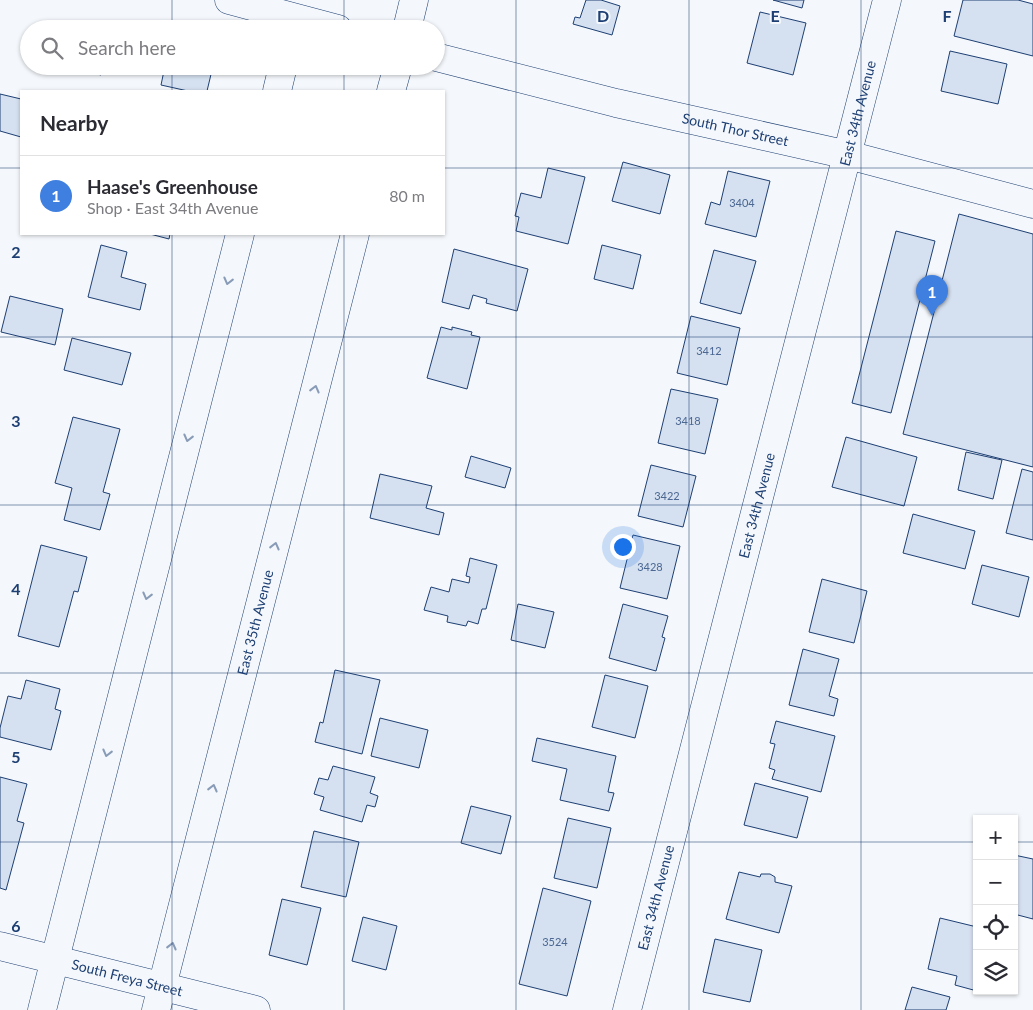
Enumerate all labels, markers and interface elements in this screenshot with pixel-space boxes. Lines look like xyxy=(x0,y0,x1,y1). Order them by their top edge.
text: D xyxy=(597,6,609,25)
text: E xyxy=(770,6,780,25)
text: F xyxy=(942,6,952,25)
search box xyxy=(20,20,445,75)
icon: search xyxy=(38,34,66,62)
text: Search here xyxy=(78,36,176,59)
street label: East 34th Avenue xyxy=(836,59,879,168)
street label: South Thor Street xyxy=(681,109,790,149)
text: Nearby xyxy=(40,110,108,135)
text: Haase's Greenhouse xyxy=(87,175,258,198)
text: 1 xyxy=(51,186,61,205)
text: 80 m xyxy=(389,186,425,205)
house number: 3404 xyxy=(729,196,755,209)
text: Shop · East 34th Avenue xyxy=(87,198,258,217)
text: 2 xyxy=(11,242,21,261)
pin: 1 xyxy=(916,275,948,316)
one-way arrow xyxy=(223,277,234,285)
house number: 3412 xyxy=(696,344,722,357)
one-way arrow xyxy=(309,384,320,393)
text: 3 xyxy=(11,411,21,430)
house number: 3418 xyxy=(675,414,701,427)
one-way arrow xyxy=(183,434,194,443)
street label: East 34th Avenue xyxy=(735,451,778,560)
house number: 3422 xyxy=(654,489,680,502)
your location xyxy=(610,534,636,560)
one-way arrow xyxy=(269,543,279,551)
house number: 3428 xyxy=(637,560,663,573)
street label: East 35th Avenue xyxy=(233,568,277,677)
text: 4 xyxy=(11,579,21,598)
one-way arrow xyxy=(143,591,153,599)
text: 5 xyxy=(11,747,21,766)
one-way arrow xyxy=(102,749,113,758)
one-way arrow xyxy=(207,785,217,793)
map controls xyxy=(973,815,1018,995)
button: + xyxy=(973,815,1018,860)
street label: East 34th Avenue xyxy=(634,843,677,952)
button: − xyxy=(973,860,1018,905)
button: locate xyxy=(973,905,1018,950)
text: 6 xyxy=(11,916,21,935)
house number: 3524 xyxy=(542,935,568,948)
one-way arrow xyxy=(166,941,177,950)
button: layers xyxy=(973,950,1018,995)
street label: South Freya Street xyxy=(70,955,184,999)

